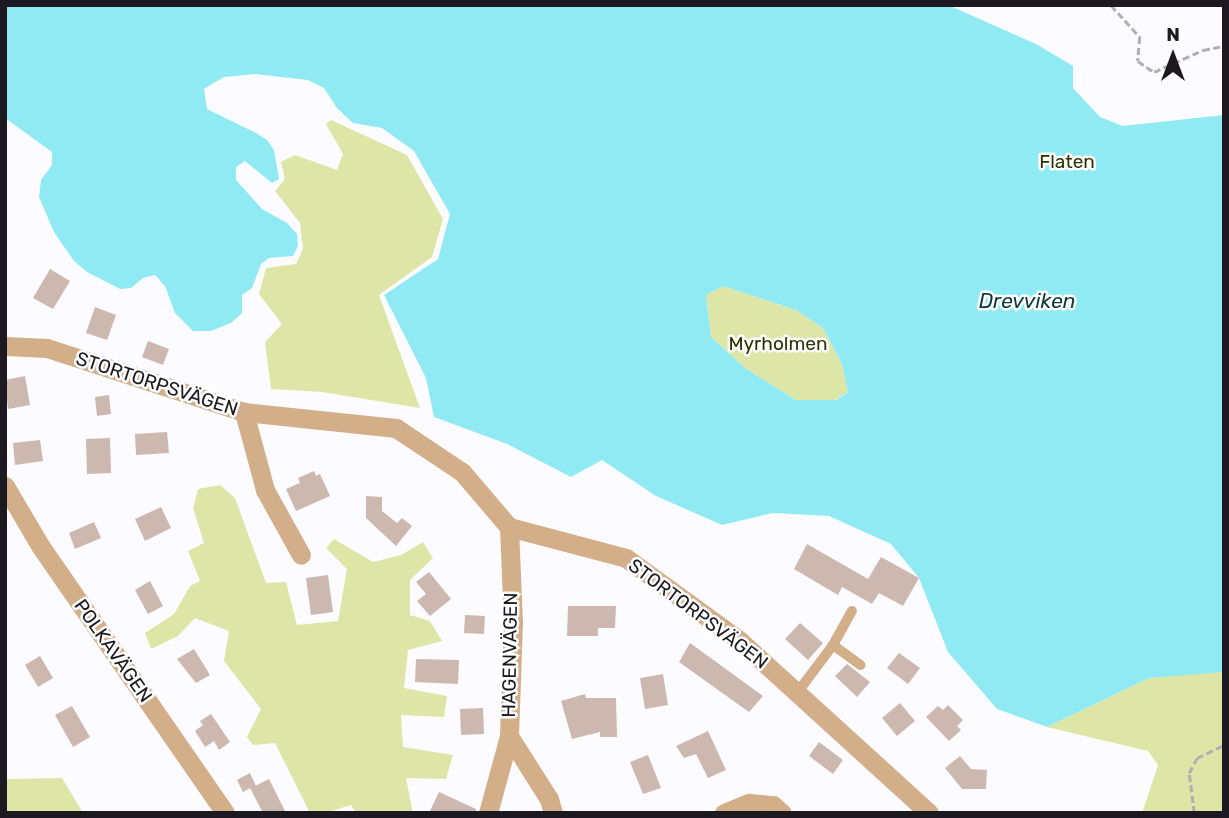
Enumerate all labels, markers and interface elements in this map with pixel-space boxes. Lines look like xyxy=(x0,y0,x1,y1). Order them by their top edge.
north arrow xyxy=(1138,21,1208,91)
text: N xyxy=(1166,23,1180,46)
park label: Flaten xyxy=(1039,151,1095,173)
water label: Drevviken xyxy=(979,288,1075,314)
park label: Myrholmen xyxy=(729,333,827,355)
street label: STORTORPSVÄGEN xyxy=(73,347,241,421)
street label: STORTORPSVÄGEN xyxy=(624,554,772,674)
street label: HAGENVÄGEN xyxy=(498,592,522,718)
street label: POLKAVÄGEN xyxy=(69,595,157,707)

